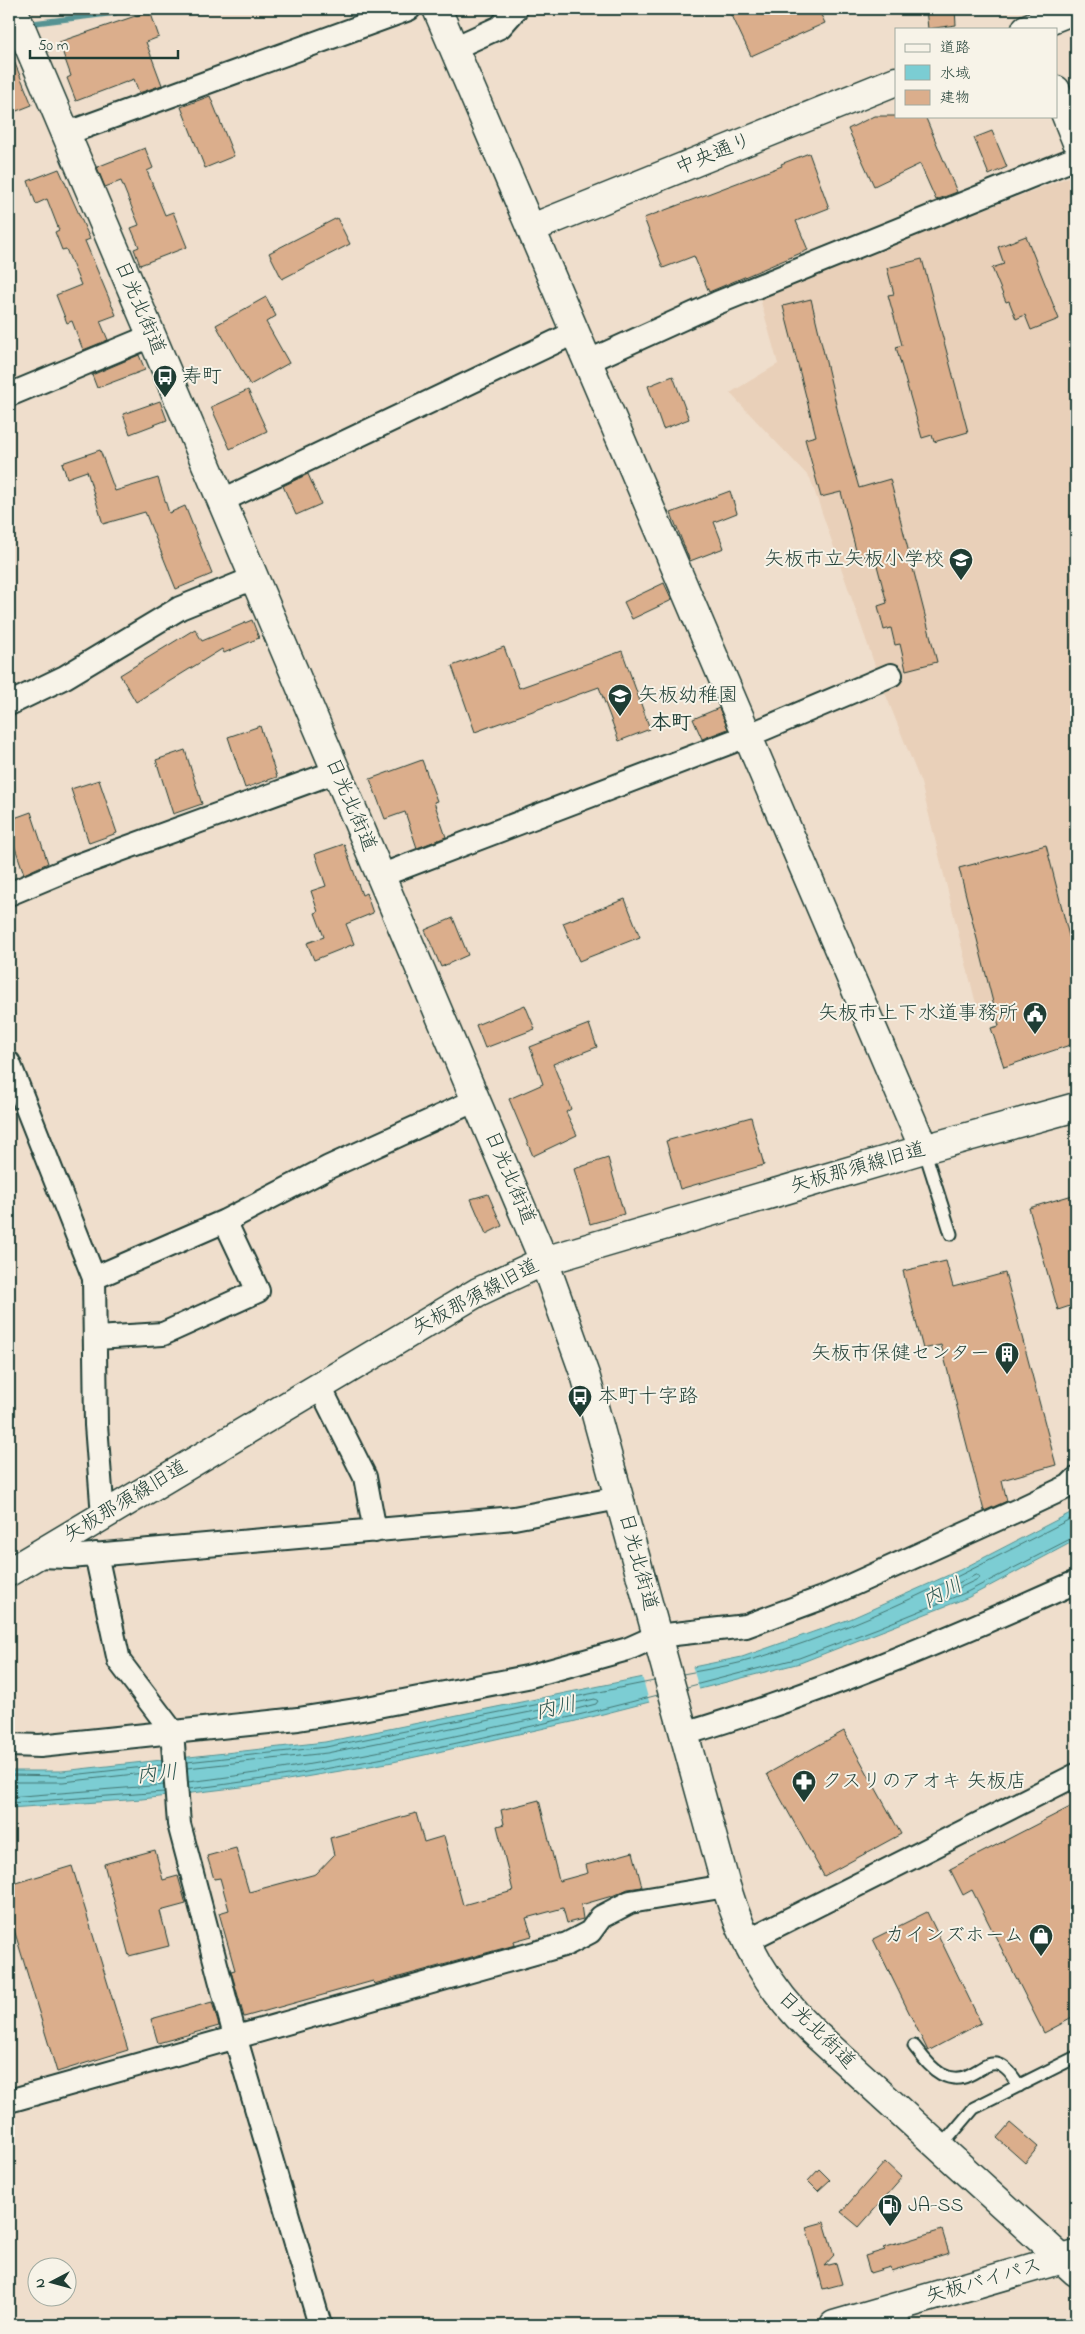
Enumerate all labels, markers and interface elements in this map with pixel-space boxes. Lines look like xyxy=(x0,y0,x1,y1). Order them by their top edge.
scale bar xyxy=(30,28,178,60)
legend xyxy=(895,28,1058,118)
text: 50 m xyxy=(38,35,69,57)
text: 道路 xyxy=(940,37,970,59)
text: 水域 xyxy=(940,63,970,85)
text: 建物 xyxy=(940,87,970,109)
street label: 中央通り xyxy=(671,127,757,183)
street label: 日光北街道 xyxy=(106,256,172,360)
place label: 寿町 xyxy=(182,363,222,392)
bus stop icon: 寿町 xyxy=(152,364,178,398)
place label: 矢板市立矢板小学校 xyxy=(764,546,944,575)
school or university icon: 矢板市立矢板小学校 xyxy=(948,547,974,581)
place label: 矢板幼稚園 xyxy=(638,682,738,711)
school or university icon: 矢板幼稚園 xyxy=(607,683,633,717)
district label: 本町 xyxy=(650,709,692,739)
street label: 日光北街道 xyxy=(317,753,383,857)
place label: 矢板市上下水道事務所 xyxy=(818,1000,1018,1029)
public building icon: 矢板市上下水道事務所 xyxy=(1022,1001,1048,1035)
street label: 日光北街道 xyxy=(476,1126,542,1230)
street label: 矢板那須線旧道 xyxy=(787,1136,929,1202)
street label: 矢板那須線旧道 xyxy=(407,1252,545,1344)
place label: 矢板市保健センター xyxy=(811,1340,990,1369)
building icon: 矢板市保健センター xyxy=(994,1341,1020,1375)
place label: 本町十字路 xyxy=(598,1383,698,1412)
bus stop icon: 本町十字路 xyxy=(567,1384,593,1418)
street label: 矢板那須線旧道 xyxy=(59,1454,193,1550)
street label: 日光北街道 xyxy=(610,1510,664,1614)
water label: 内川 xyxy=(917,1571,969,1617)
water label: 内川 xyxy=(532,1690,580,1728)
water label: 内川 xyxy=(135,1758,179,1792)
place label: クスリのアオキ 矢板店 xyxy=(822,1768,1027,1797)
pharmacy icon: クスリのアオキ 矢板店 xyxy=(791,1769,817,1803)
place label: カインズホーム xyxy=(885,1922,1024,1951)
shop icon: カインズホーム xyxy=(1028,1923,1054,1957)
street label: 日光北街道 xyxy=(770,1985,862,2077)
place label: JA-SS xyxy=(908,2192,963,2221)
fuel station icon: JA-SS xyxy=(877,2193,903,2227)
street label: 矢板バイパス xyxy=(923,2252,1045,2312)
north arrow xyxy=(28,2256,78,2306)
text: N xyxy=(30,2277,51,2289)

